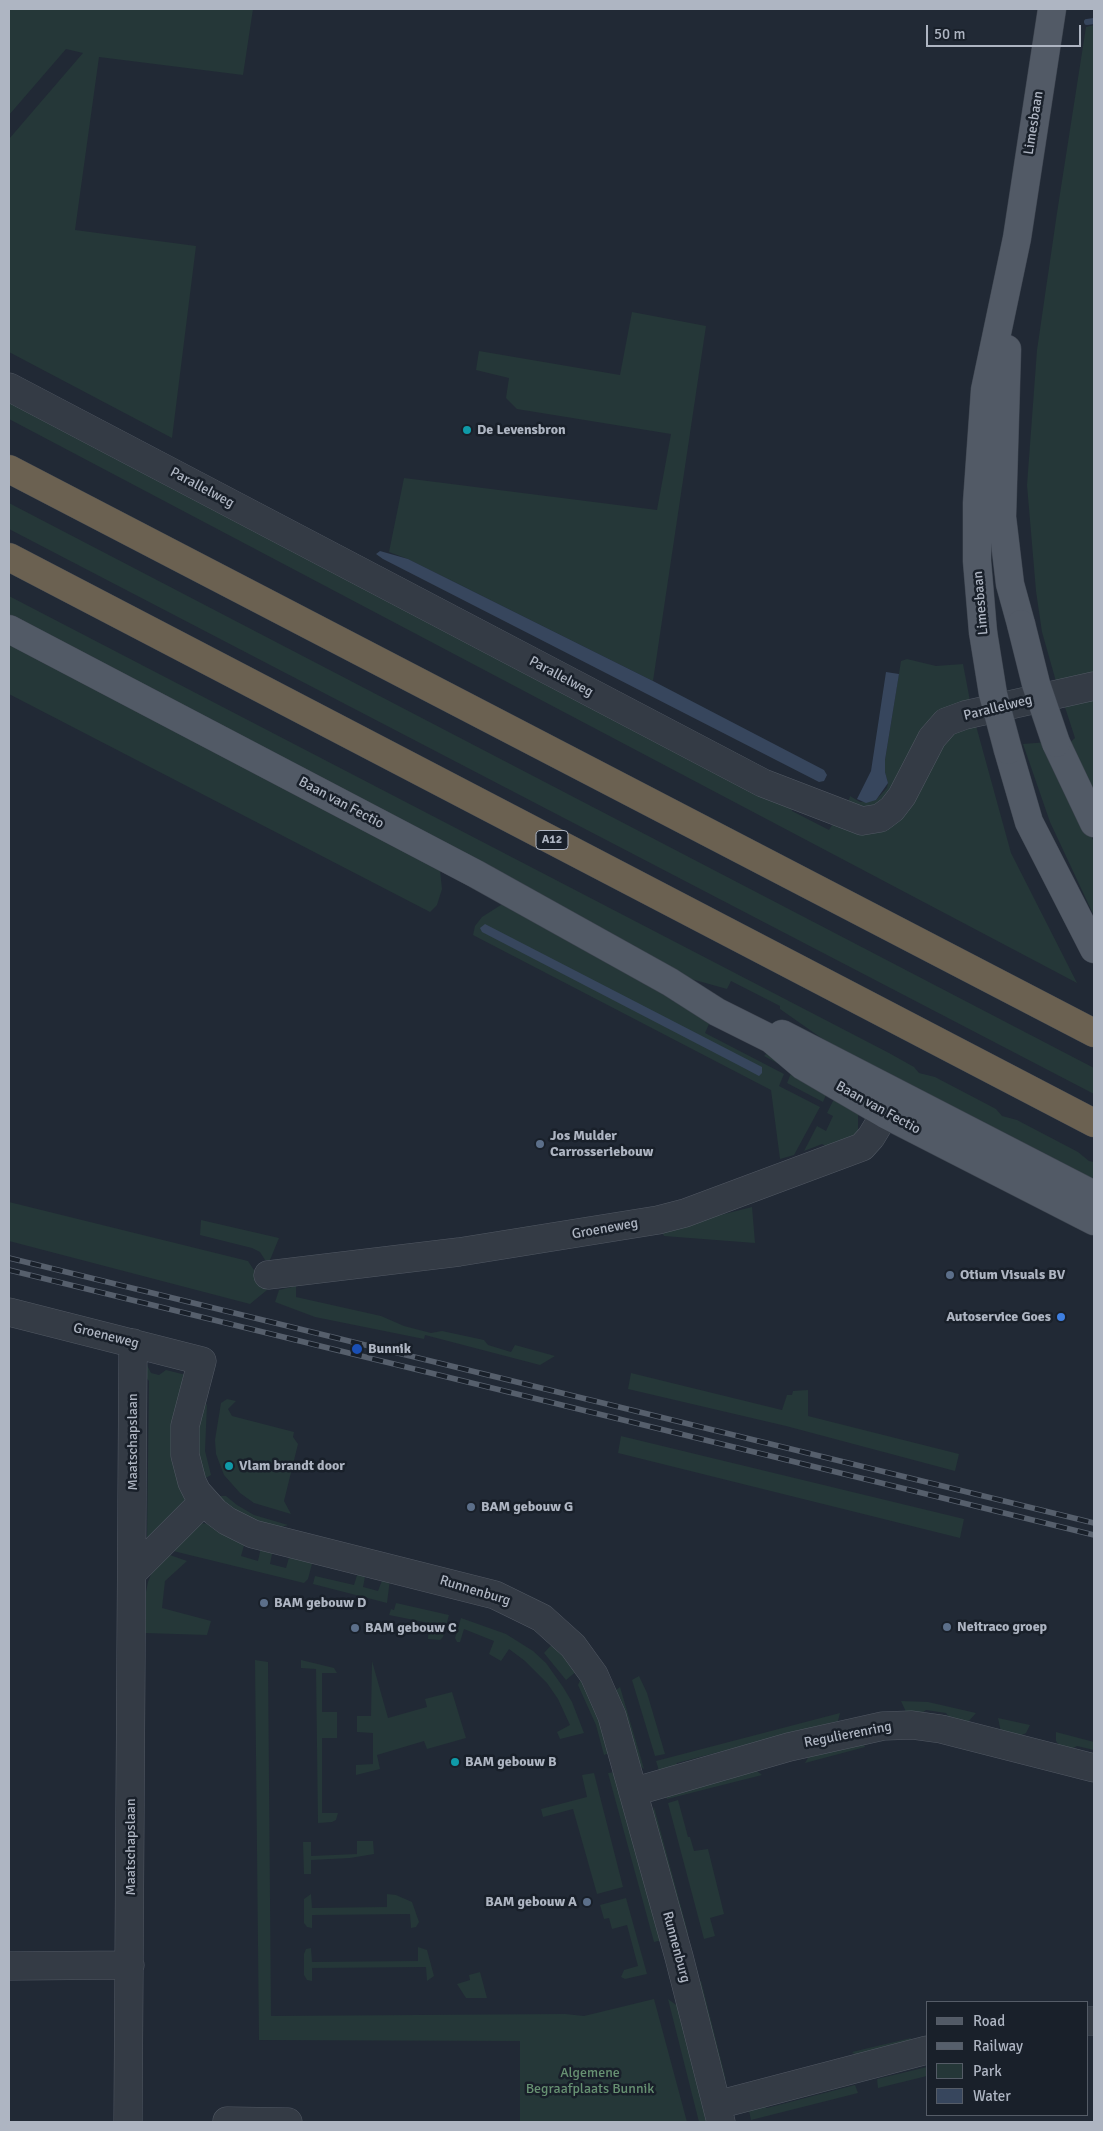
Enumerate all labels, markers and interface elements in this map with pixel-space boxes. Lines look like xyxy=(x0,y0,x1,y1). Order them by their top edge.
scale bar xyxy=(928,15,1083,47)
text: 50 m xyxy=(934,25,965,43)
street label: Limesbaan xyxy=(1021,90,1047,156)
place label: De Levensbron xyxy=(477,422,566,438)
marker: De Levensbron xyxy=(461,424,473,436)
street label: Parallelweg xyxy=(167,464,237,512)
street label: Limesbaan xyxy=(970,570,992,636)
street label: Parallelweg xyxy=(526,653,596,701)
street label: Parallelweg xyxy=(962,691,1034,725)
street label: Baan van Fectio xyxy=(295,773,387,833)
road number: A12 xyxy=(536,830,568,850)
street label: Baan van Fectio xyxy=(833,1078,923,1138)
place label: Jos Mulder Carrosseriebouw xyxy=(550,1128,653,1160)
marker: Jos Mulder Carrosseriebouw xyxy=(534,1138,546,1150)
street label: Groeneweg xyxy=(571,1215,639,1243)
place label: Otium Visuals BV xyxy=(960,1267,1065,1283)
marker: Otium Visuals BV xyxy=(944,1269,956,1281)
place label: Autoservice Goes xyxy=(946,1309,1051,1325)
marker: Autoservice Goes xyxy=(1055,1311,1067,1323)
street label: Groeneweg xyxy=(71,1320,141,1352)
place label: Bunnik xyxy=(368,1341,411,1357)
marker: Bunnik xyxy=(350,1342,364,1356)
street label: Maatschapslaan xyxy=(125,1393,141,1491)
place label: Vlam brandt door xyxy=(239,1458,345,1474)
marker: Vlam brandt door xyxy=(223,1460,235,1472)
place label: BAM gebouw G xyxy=(481,1499,573,1515)
marker: BAM gebouw G xyxy=(465,1501,477,1513)
street label: Runnenburg xyxy=(438,1572,512,1610)
place label: BAM gebouw D xyxy=(274,1595,366,1611)
marker: BAM gebouw D xyxy=(258,1597,270,1609)
place label: Neitraco groep xyxy=(957,1619,1047,1635)
place label: BAM gebouw C xyxy=(365,1620,456,1636)
marker: Neitraco groep xyxy=(941,1621,953,1633)
marker: BAM gebouw C xyxy=(349,1622,361,1634)
street label: Regulierenring xyxy=(803,1718,893,1752)
place label: BAM gebouw B xyxy=(465,1754,556,1770)
marker: BAM gebouw B xyxy=(449,1756,461,1768)
street label: Maatschapslaan xyxy=(123,1798,139,1896)
place label: BAM gebouw A xyxy=(485,1894,577,1910)
marker: BAM gebouw A xyxy=(581,1896,593,1908)
street label: Runnenburg xyxy=(658,1910,694,1984)
legend xyxy=(926,2001,1088,2116)
text: Road xyxy=(973,2012,1005,2030)
text: Railway xyxy=(973,2037,1023,2055)
text: Park xyxy=(973,2062,1002,2080)
park label: Algemene Begraafplaats Bunnik xyxy=(526,2065,654,2098)
text: Water xyxy=(973,2087,1011,2105)

